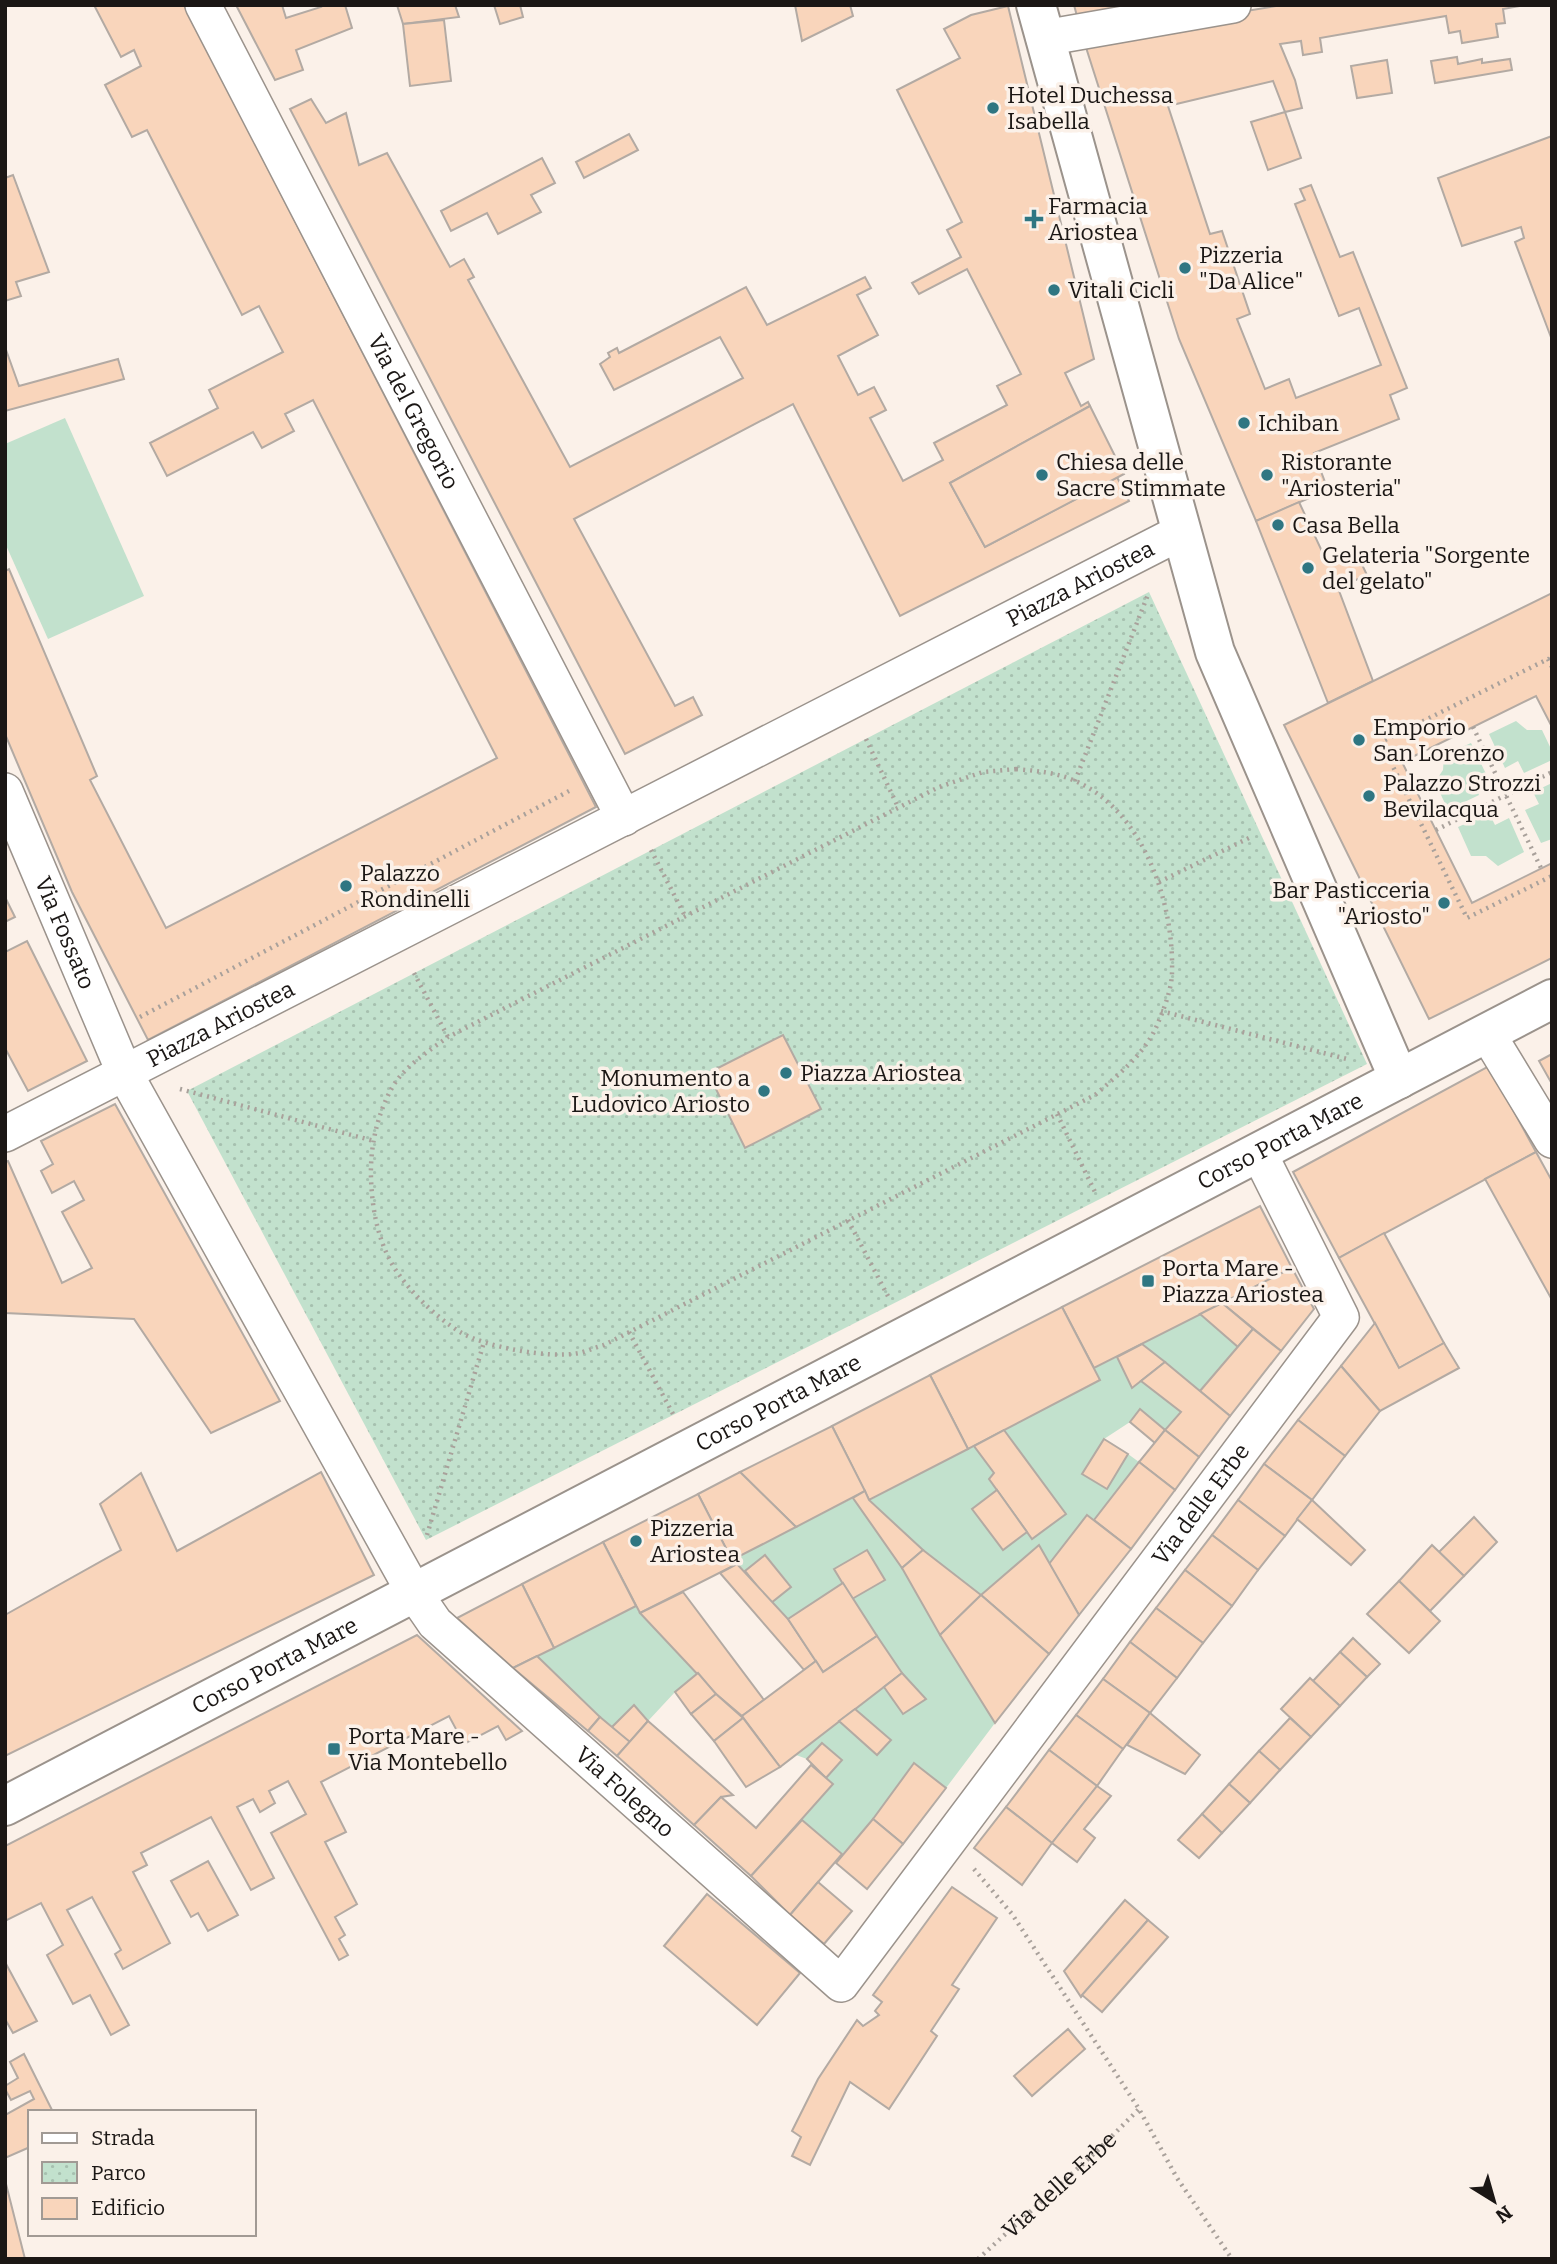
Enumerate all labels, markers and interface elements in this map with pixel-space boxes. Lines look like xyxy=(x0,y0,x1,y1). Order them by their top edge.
place label: Hotel Duchessa Isabella xyxy=(1007,81,1174,135)
marker: Hotel Duchessa Isabella xyxy=(985,100,1001,116)
place label: Farmacia Ariostea xyxy=(1048,192,1148,246)
marker: Farmacia Ariostea xyxy=(1026,211,1042,227)
place label: Pizzeria "Da Alice" xyxy=(1199,241,1303,295)
marker: Pizzeria "Da Alice" xyxy=(1177,260,1193,276)
place label: Vitali Cicli xyxy=(1068,276,1175,304)
marker: Vitali Cicli xyxy=(1046,282,1062,298)
street label: Via del Gregorio xyxy=(362,329,465,494)
place label: Ichiban xyxy=(1258,409,1339,437)
marker: Ichiban xyxy=(1236,415,1252,431)
place label: Chiesa delle Sacre Stimmate xyxy=(1056,448,1226,502)
place label: Ristorante "Ariosteria" xyxy=(1281,448,1402,502)
marker: Chiesa delle Sacre Stimmate xyxy=(1034,467,1050,483)
marker: Ristorante "Ariosteria" xyxy=(1259,467,1275,483)
place label: Casa Bella xyxy=(1292,511,1400,539)
marker: Casa Bella xyxy=(1270,517,1286,533)
street label: Piazza Ariostea xyxy=(1002,534,1159,633)
place label: Gelateria "Sorgente del gelato" xyxy=(1322,541,1530,595)
marker: Gelateria "Sorgente del gelato" xyxy=(1300,560,1316,576)
place label: Emporio San Lorenzo xyxy=(1373,713,1505,767)
marker: Emporio San Lorenzo xyxy=(1351,732,1367,748)
place label: Palazzo Strozzi Bevilacqua xyxy=(1383,769,1541,823)
marker: Palazzo Strozzi Bevilacqua xyxy=(1361,788,1377,804)
place label: Palazzo Rondinelli xyxy=(360,859,470,913)
street label: Via Fossato xyxy=(29,872,101,993)
place label: Bar Pasticceria "Ariosto" xyxy=(1272,876,1430,930)
marker: Palazzo Rondinelli xyxy=(338,878,354,894)
marker: Bar Pasticceria "Ariosto" xyxy=(1436,895,1452,911)
street label: Piazza Ariostea xyxy=(142,974,299,1073)
place label: Piazza Ariostea xyxy=(800,1059,962,1087)
place label: Monumento a Ludovico Ariosto xyxy=(571,1064,750,1118)
marker: Piazza Ariostea xyxy=(778,1065,794,1081)
marker: Monumento a Ludovico Ariosto xyxy=(756,1083,772,1099)
street label: Corso Porta Mare xyxy=(1192,1086,1368,1196)
place label: Porta Mare - Piazza Ariostea xyxy=(1162,1254,1324,1308)
marker: Porta Mare - Piazza Ariostea xyxy=(1140,1273,1156,1289)
street label: Corso Porta Mare xyxy=(690,1348,866,1457)
street label: Via delle Erbe xyxy=(1146,1438,1255,1571)
place label: Pizzeria Ariostea xyxy=(650,1514,740,1568)
marker: Pizzeria Ariostea xyxy=(628,1533,644,1549)
street label: Corso Porta Mare xyxy=(187,1611,362,1720)
place label: Porta Mare - Via Montebello xyxy=(348,1722,508,1776)
street label: Via Folegno xyxy=(569,1740,680,1843)
marker: Porta Mare - Via Montebello xyxy=(326,1741,342,1757)
legend xyxy=(28,2110,256,2236)
text: Strada xyxy=(91,2125,155,2151)
street label: Via delle Erbe xyxy=(996,2126,1122,2244)
text: Parco xyxy=(91,2160,146,2186)
north arrow xyxy=(1459,2166,1529,2236)
text: Edificio xyxy=(91,2195,165,2221)
text: N xyxy=(1491,2201,1517,2228)

